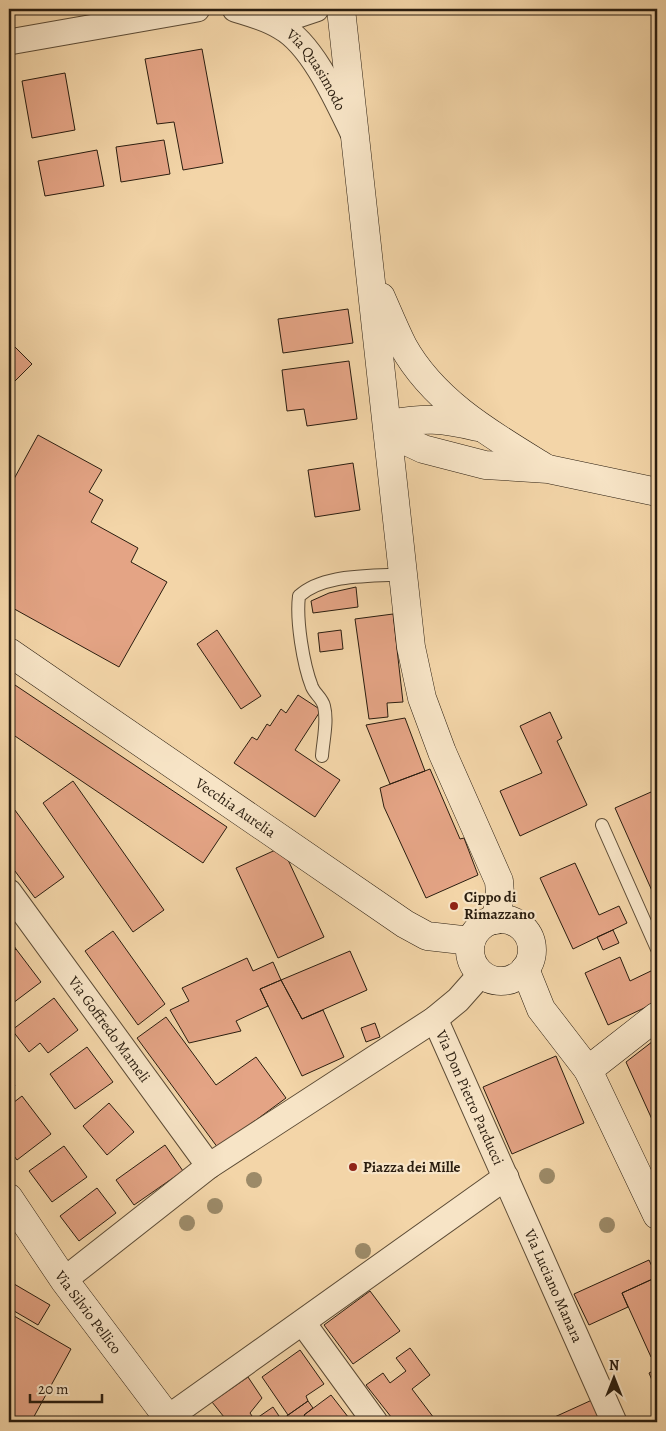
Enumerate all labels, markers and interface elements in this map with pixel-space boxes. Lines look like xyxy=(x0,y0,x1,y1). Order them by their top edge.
street label: Via Quasimodo xyxy=(282,24,351,114)
street label: Vecchia Aurelia xyxy=(191,772,280,842)
place label: Cippo di Rimazzano xyxy=(464,887,535,924)
marker: Cippo di Rimazzano xyxy=(448,900,460,912)
street label: Via Goffredo Mameli xyxy=(63,971,155,1087)
street label: Via Don Pietro Parducci xyxy=(431,1026,509,1168)
place label: Piazza dei Mille xyxy=(363,1157,461,1177)
marker: Piazza dei Mille xyxy=(347,1161,359,1173)
street label: Via Luciano Manara xyxy=(519,1225,587,1346)
street label: Via Silvio Pellico xyxy=(50,1266,126,1358)
north arrow xyxy=(588,1354,638,1404)
text: N xyxy=(609,1356,619,1375)
scale bar xyxy=(30,1371,102,1403)
text: 20 m xyxy=(38,1379,69,1399)

